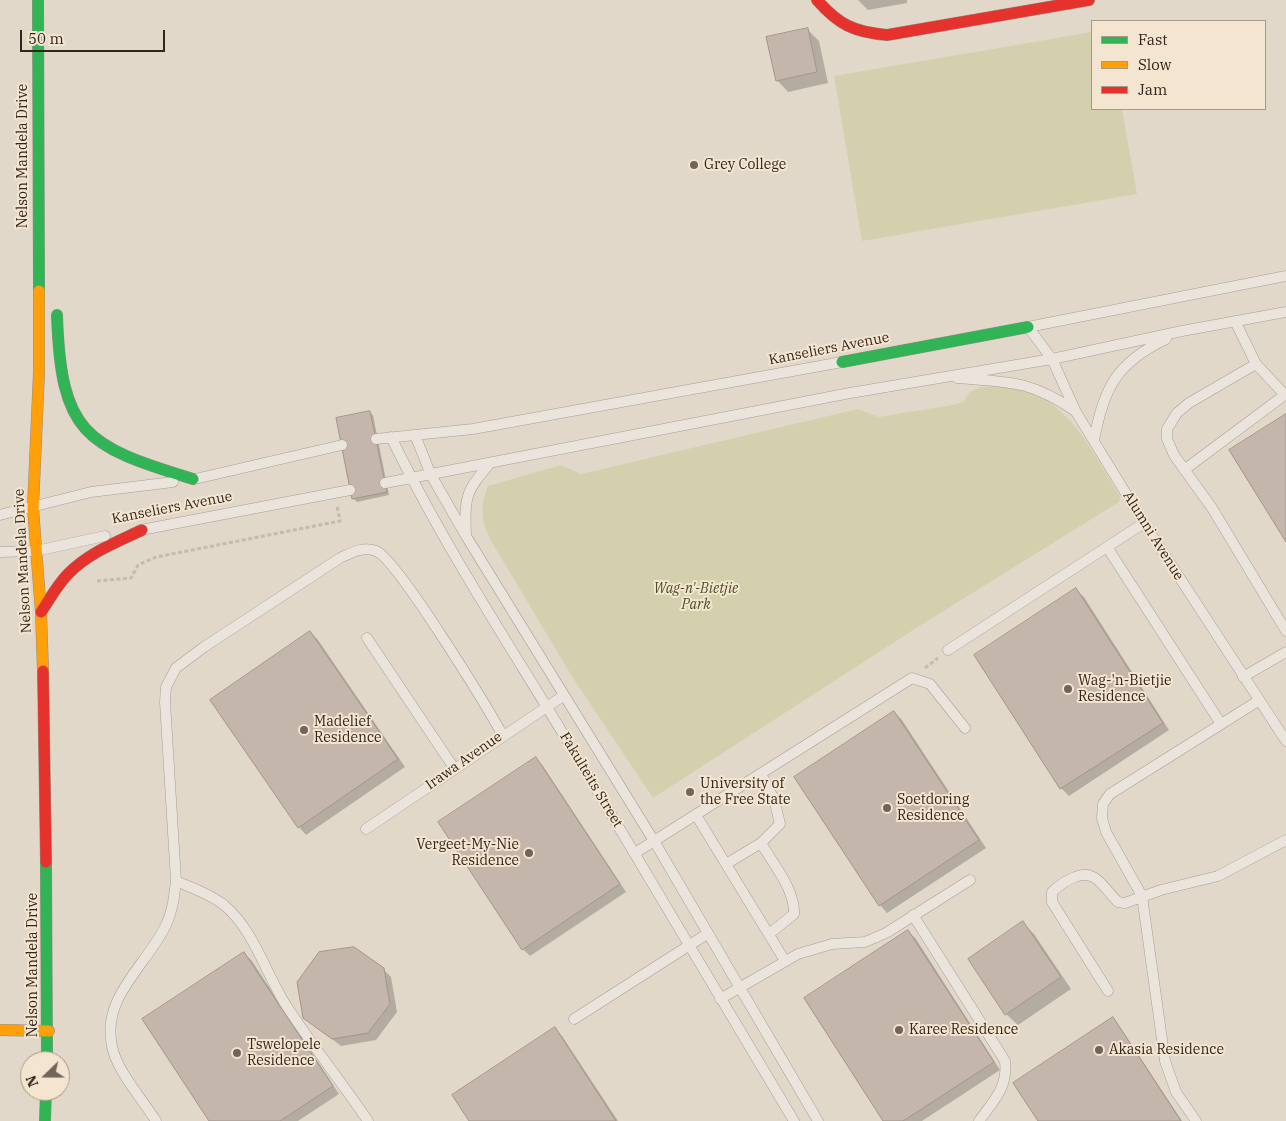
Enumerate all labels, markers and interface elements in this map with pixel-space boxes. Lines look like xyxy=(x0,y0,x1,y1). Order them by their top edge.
scale bar xyxy=(22,20,168,52)
legend xyxy=(1091,20,1266,110)
text: 50 m xyxy=(28,29,64,48)
text: Fast xyxy=(1138,30,1168,49)
text: Slow xyxy=(1138,55,1171,74)
text: Jam xyxy=(1138,80,1167,99)
street label: Nelson Mandela Drive xyxy=(15,84,31,228)
place label: Grey College xyxy=(704,157,786,173)
marker: Grey College xyxy=(688,159,700,171)
street label: Kanseliers Avenue xyxy=(767,329,891,369)
street label: Nelson Mandela Drive xyxy=(11,488,35,634)
street label: Kanseliers Avenue xyxy=(110,488,234,528)
street label: Alumni Avenue xyxy=(1119,489,1187,583)
park label: Wag-n'-Bietjie Park xyxy=(654,581,738,614)
place label: Wag-'n-Bietjie Residence xyxy=(1078,673,1172,706)
marker: Wag-'n-Bietjie Residence xyxy=(1062,683,1074,695)
place label: Madelief Residence xyxy=(314,714,381,746)
marker: Madelief Residence xyxy=(298,724,310,736)
street label: Irawa Avenue xyxy=(423,728,505,794)
street label: Fakulteits Street xyxy=(556,729,626,831)
place label: University of the Free State xyxy=(700,776,790,809)
marker: University of the Free State xyxy=(684,786,696,798)
place label: Soetdoring Residence xyxy=(897,792,969,824)
marker: Soetdoring Residence xyxy=(881,802,893,814)
place label: Vergeet-My-Nie Residence xyxy=(416,837,519,870)
marker: Vergeet-My-Nie Residence xyxy=(523,847,535,859)
street label: Nelson Mandela Drive xyxy=(25,893,41,1037)
place label: Karee Residence xyxy=(909,1022,1018,1038)
marker: Karee Residence xyxy=(893,1024,905,1036)
place label: Tswelopele Residence xyxy=(247,1037,321,1070)
place label: Akasia Residence xyxy=(1109,1042,1224,1058)
marker: Akasia Residence xyxy=(1093,1044,1105,1056)
marker: Tswelopele Residence xyxy=(231,1047,243,1059)
north arrow xyxy=(20,1051,70,1101)
text: N xyxy=(22,1073,42,1090)

